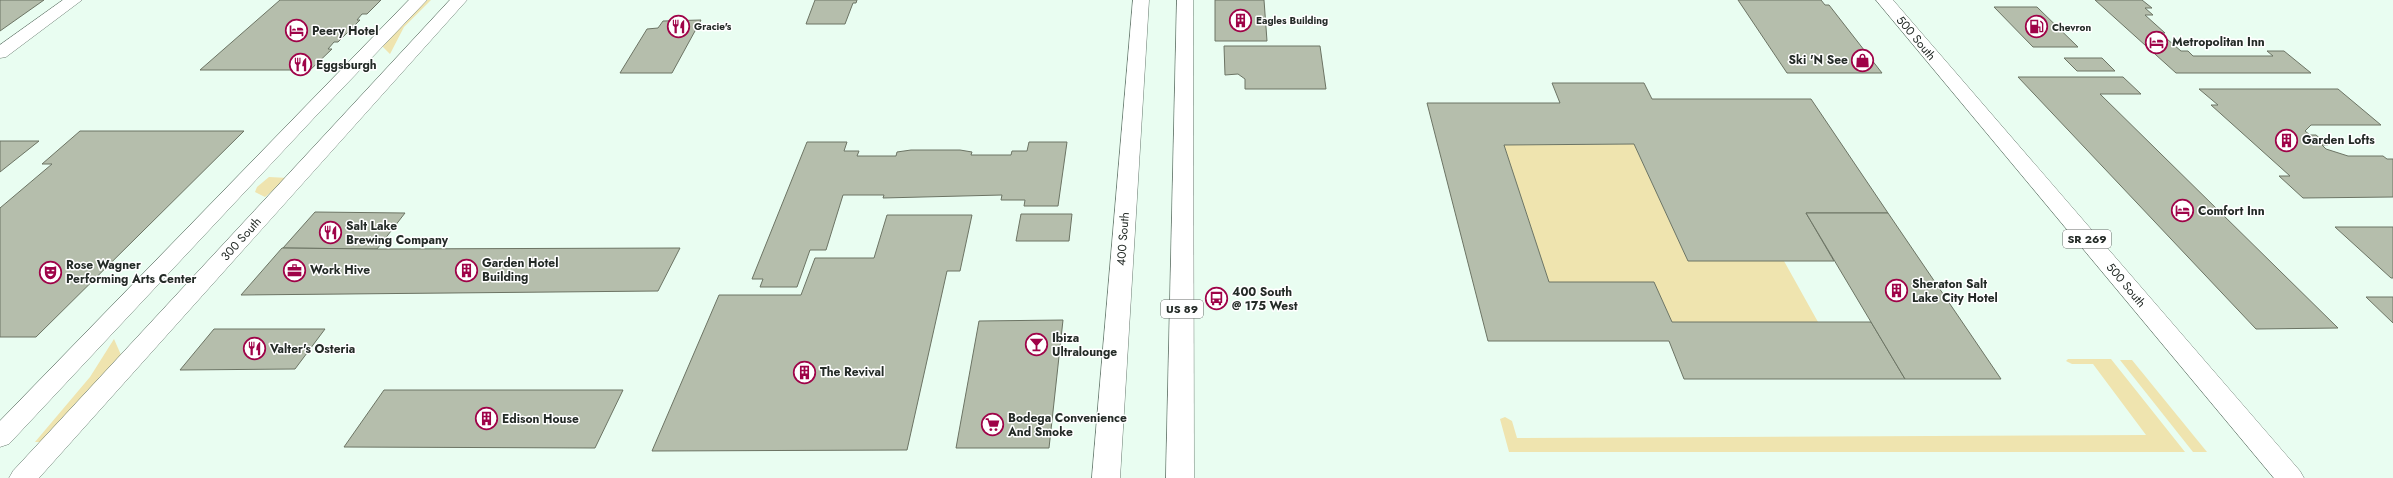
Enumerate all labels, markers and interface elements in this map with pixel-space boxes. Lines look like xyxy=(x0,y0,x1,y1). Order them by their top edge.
building icon: Eagles Building xyxy=(1227,7,1253,33)
street label: 500 South xyxy=(1892,12,1940,64)
restaurant icon: Gracie's xyxy=(665,13,691,39)
place label: Eagles Building xyxy=(1256,13,1328,28)
fuel station icon: Chevron xyxy=(2023,14,2049,40)
hotel icon: Peery Hotel xyxy=(284,18,310,44)
place label: Gracie's xyxy=(694,19,732,34)
place label: Chevron xyxy=(2052,20,2091,35)
place label: Peery Hotel xyxy=(312,22,378,40)
hotel icon: Metropolitan Inn xyxy=(2143,29,2169,55)
place label: Metropolitan Inn xyxy=(2172,33,2265,51)
shop icon: Ski 'N See xyxy=(1850,47,1876,73)
place label: Ski 'N See xyxy=(1789,51,1848,69)
restaurant icon: Eggsburgh xyxy=(287,52,313,78)
place label: Eggsburgh xyxy=(316,56,377,74)
building icon: Garden Lofts xyxy=(2273,127,2299,153)
place label: Garden Lofts xyxy=(2302,131,2375,149)
hotel icon: Comfort Inn xyxy=(2169,198,2195,224)
place label: Comfort Inn xyxy=(2198,202,2265,220)
street label: 400 South xyxy=(1112,212,1134,266)
street label: 300 South xyxy=(217,213,265,265)
place label: Salt Lake Brewing Company xyxy=(346,217,449,249)
restaurant icon: Salt Lake Brewing Company xyxy=(317,220,343,246)
road number: SR 269 xyxy=(2063,230,2111,248)
place label: Garden Hotel Building xyxy=(482,254,558,286)
place label: Rose Wagner Performing Arts Center xyxy=(66,256,197,288)
office icon: Work Hive xyxy=(281,257,307,283)
building icon: Garden Hotel Building xyxy=(453,257,479,283)
theatre icon: Rose Wagner Performing Arts Center xyxy=(38,259,64,285)
street label: 500 South xyxy=(2102,259,2150,311)
place label: Work Hive xyxy=(310,261,370,279)
place label: Sheraton Salt Lake City Hotel xyxy=(1912,275,1998,307)
building icon: Sheraton Salt Lake City Hotel xyxy=(1884,278,1910,304)
place label: 400 South @ 175 West xyxy=(1232,283,1298,315)
bus stop icon: 400 South @ 175 West xyxy=(1203,286,1229,312)
road number: US 89 xyxy=(1161,300,1203,318)
place label: Ibiza Ultralounge xyxy=(1052,329,1117,361)
bar icon: Ibiza Ultralounge xyxy=(1023,332,1049,358)
restaurant icon: Valter's Osteria xyxy=(241,336,267,362)
place label: Valter's Osteria xyxy=(269,340,355,358)
building icon: The Revival xyxy=(792,359,818,385)
place label: The Revival xyxy=(820,363,884,381)
building icon: Edison House xyxy=(473,406,499,432)
place label: Bodega Convenience And Smoke xyxy=(1007,409,1127,441)
place label: Edison House xyxy=(502,410,579,428)
supermarket icon: Bodega Convenience And Smoke xyxy=(979,412,1005,438)

